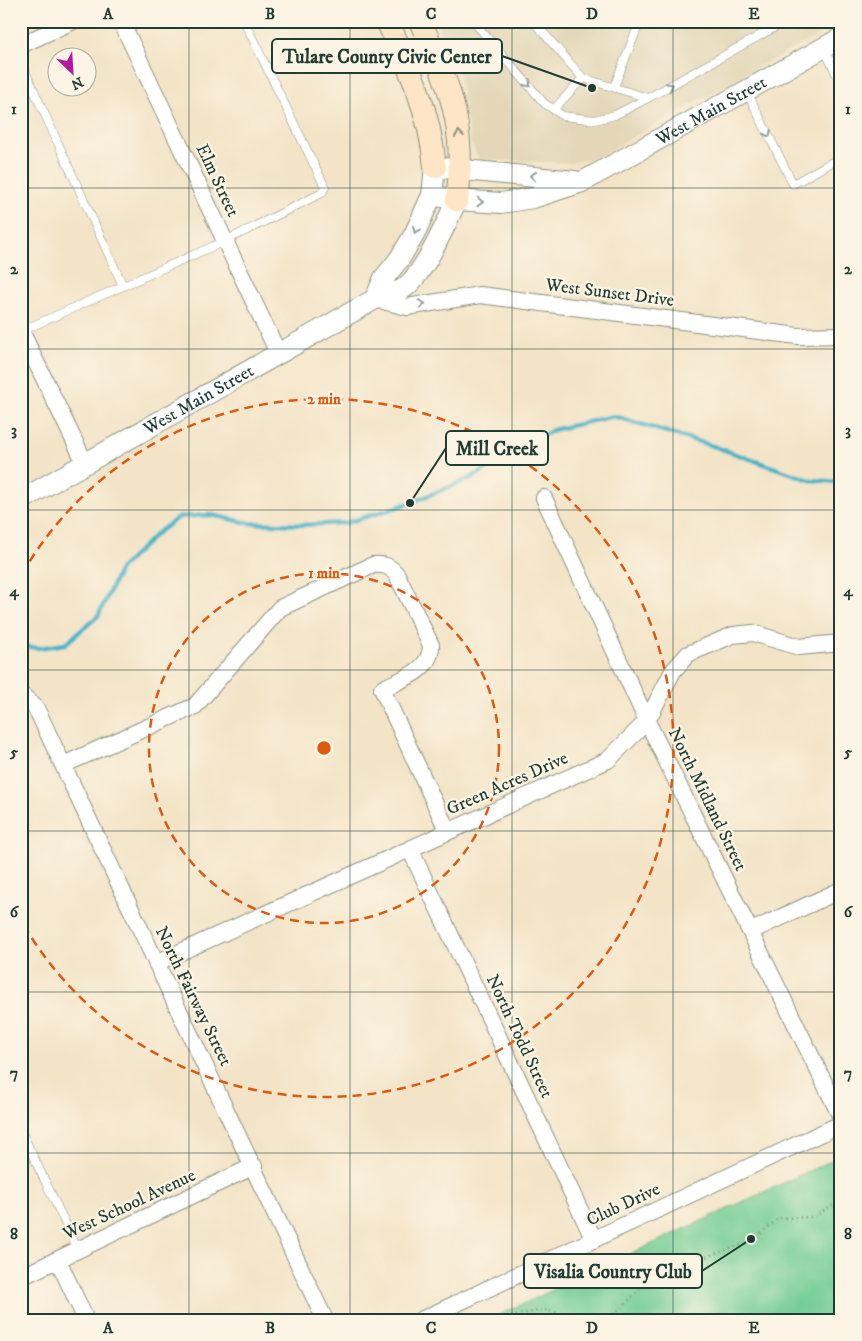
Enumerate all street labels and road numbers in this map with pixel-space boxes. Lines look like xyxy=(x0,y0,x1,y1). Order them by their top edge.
street label: West Main Street xyxy=(651,72,771,151)
street label: Elm Street xyxy=(191,140,244,221)
street label: West Sunset Drive xyxy=(543,274,675,312)
street label: West Main Street xyxy=(139,360,258,441)
street label: North Midland Street xyxy=(663,724,751,875)
street label: Green Acres Drive xyxy=(443,747,572,821)
street label: North Fairway Street xyxy=(150,923,237,1070)
street label: North Todd Street xyxy=(481,971,557,1102)
street label: West School Avenue xyxy=(59,1165,199,1246)
street label: Club Drive xyxy=(583,1178,664,1231)

